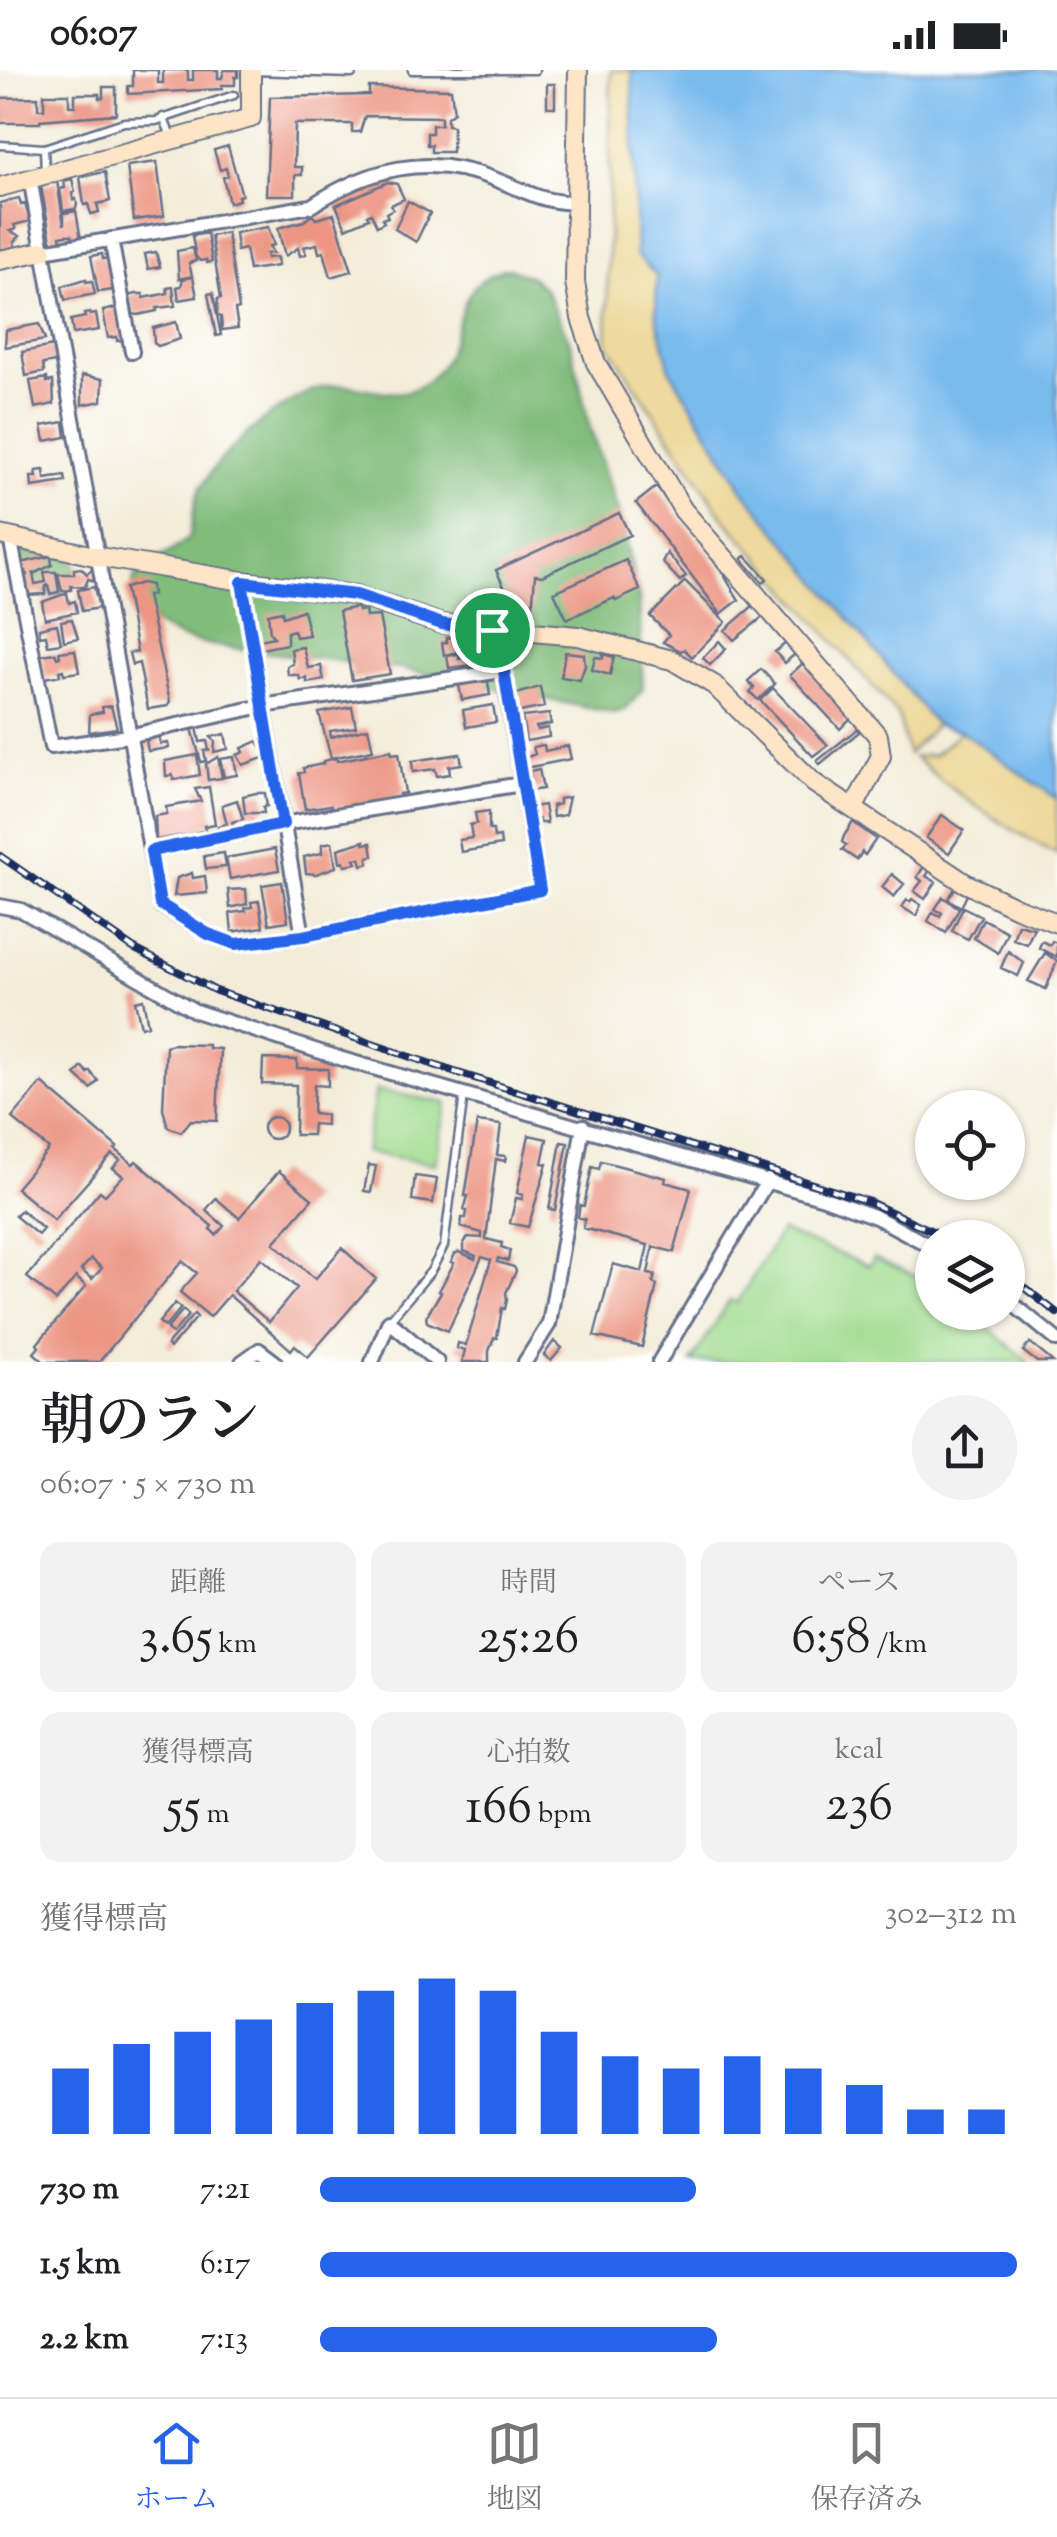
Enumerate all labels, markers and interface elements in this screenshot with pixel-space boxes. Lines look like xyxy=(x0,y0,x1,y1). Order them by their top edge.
text: 06:07 xyxy=(50,8,137,62)
pin xyxy=(450,588,535,673)
icon: arrive xyxy=(465,603,520,658)
map controls xyxy=(915,1090,1025,1330)
button: locate xyxy=(915,1090,1025,1200)
button: layers xyxy=(915,1220,1025,1330)
text: 朝のラン xyxy=(40,1385,260,1464)
button: share xyxy=(912,1395,1017,1500)
text: 06:07 · 5 × 730 m xyxy=(40,1462,256,1508)
text: 距離 xyxy=(170,1564,226,1604)
text: 時間 xyxy=(500,1564,557,1604)
text: ペース xyxy=(818,1564,900,1604)
text: 3.65 xyxy=(139,1604,213,1676)
text: 25:26 xyxy=(478,1604,579,1676)
text: 6:58 xyxy=(791,1604,871,1676)
text: km xyxy=(213,1625,257,1665)
text: /km xyxy=(871,1625,927,1665)
text: kcal xyxy=(835,1731,883,1771)
text: 獲得標高 xyxy=(142,1734,254,1774)
text: 心拍数 xyxy=(486,1734,571,1774)
text: 236 xyxy=(825,1771,893,1843)
text: 55 xyxy=(166,1774,201,1846)
text: 166 xyxy=(465,1774,532,1846)
text: m xyxy=(201,1795,230,1835)
text: bpm xyxy=(532,1795,592,1835)
text: 302–312 m xyxy=(885,1892,1017,1938)
text: 獲得標高 xyxy=(40,1898,168,1944)
text: 730 m xyxy=(40,2167,119,2213)
text: 7:21 xyxy=(200,2167,250,2213)
text: 1.5 km xyxy=(40,2242,121,2288)
text: 6:17 xyxy=(200,2242,251,2288)
text: 2.2 km xyxy=(40,2317,129,2363)
text: 7:13 xyxy=(200,2317,248,2363)
tab: ホーム xyxy=(134,2416,218,2521)
tab: 地図 xyxy=(486,2416,543,2521)
tab: 保存済み xyxy=(811,2416,923,2521)

